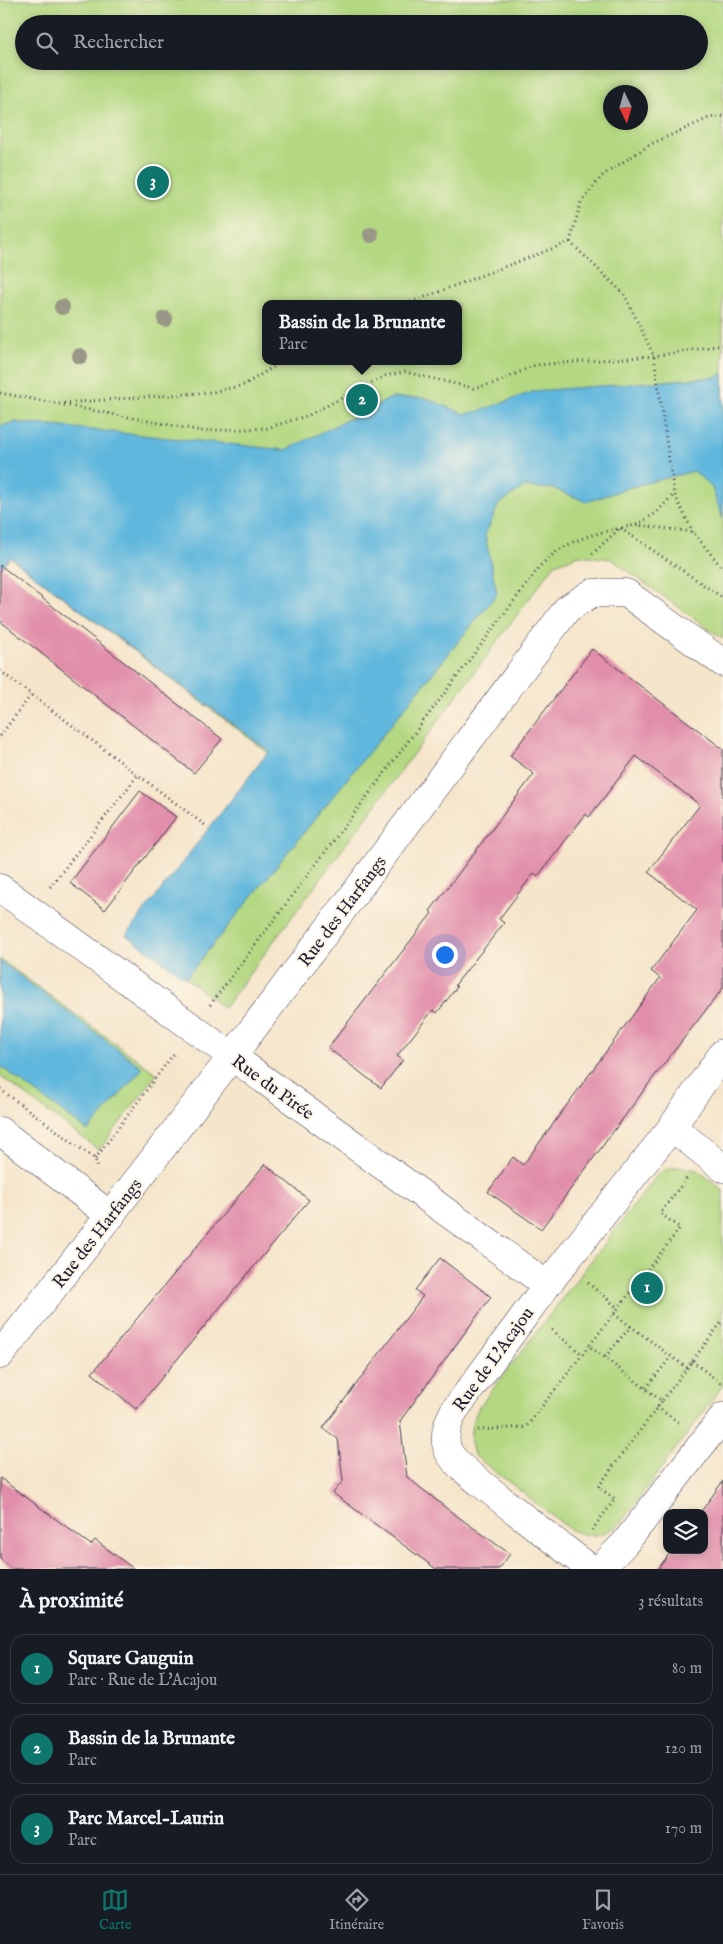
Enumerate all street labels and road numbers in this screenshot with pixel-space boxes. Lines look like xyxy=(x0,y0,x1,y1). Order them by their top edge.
street label: Rue des Harfangs xyxy=(294,852,392,972)
street label: Rue du Pirée xyxy=(226,1051,318,1126)
street label: Rue des Harfangs xyxy=(48,1174,148,1293)
street label: Rue de L'Acajou xyxy=(449,1303,540,1417)

